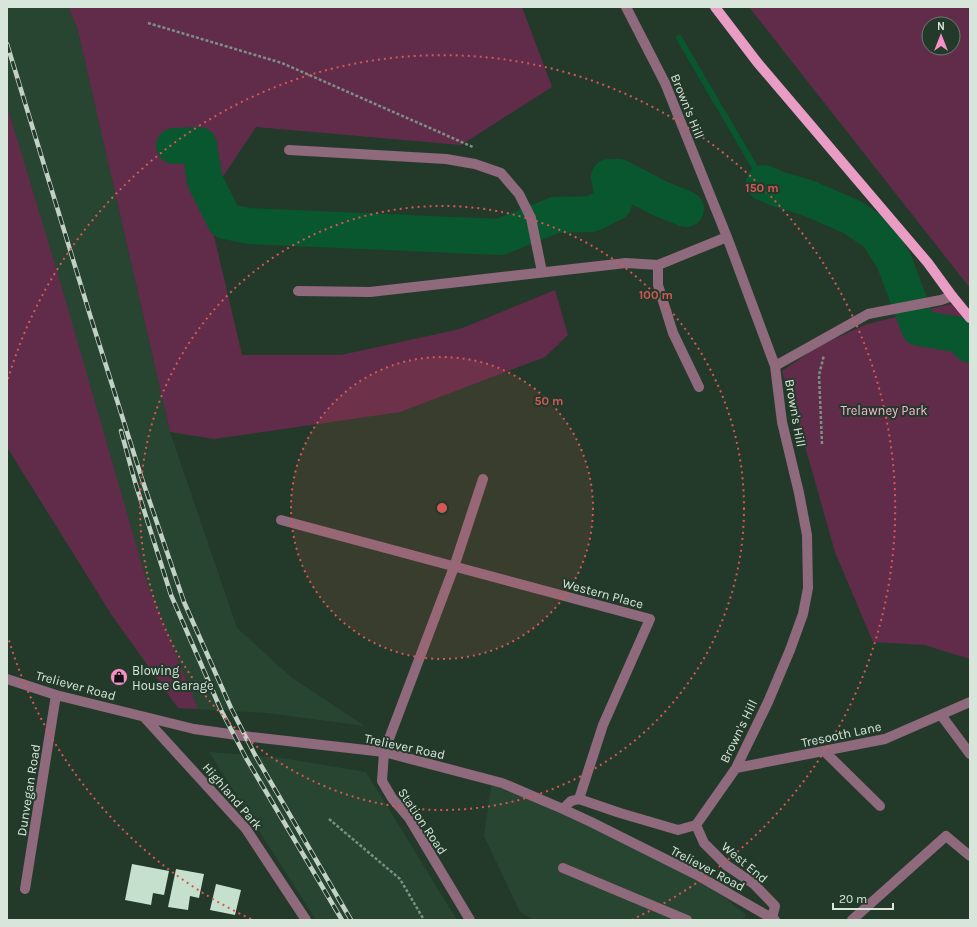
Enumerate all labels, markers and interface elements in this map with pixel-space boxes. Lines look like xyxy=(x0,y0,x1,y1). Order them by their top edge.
north arrow xyxy=(921,16,961,56)
text: N xyxy=(937,20,945,33)
street label: Brown's Hill xyxy=(668,72,707,141)
text: 150 m xyxy=(745,181,779,195)
text: 100 m xyxy=(639,288,673,302)
street label: Brown's Hill xyxy=(782,378,809,448)
text: 50 m xyxy=(535,394,564,408)
park label: Trelawney Park xyxy=(840,403,928,418)
centre of rings xyxy=(435,501,449,515)
street label: Western Place xyxy=(561,575,645,612)
place label: Blowing House Garage xyxy=(132,663,214,693)
shop icon: Blowing House Garage xyxy=(109,667,129,687)
street label: Treliever Road xyxy=(34,668,117,703)
street label: Brown's Hill xyxy=(717,697,760,765)
street label: Tresooth Lane xyxy=(800,719,883,750)
street label: Treliever Road xyxy=(363,731,447,762)
street label: Dunvegan Road xyxy=(14,743,43,837)
street label: Highland Park xyxy=(200,760,266,833)
street label: Station Road xyxy=(395,785,450,857)
street label: West End xyxy=(719,839,771,886)
street label: Treliever Road xyxy=(668,843,748,894)
scale bar xyxy=(833,885,893,911)
text: 20 m xyxy=(839,892,867,906)

